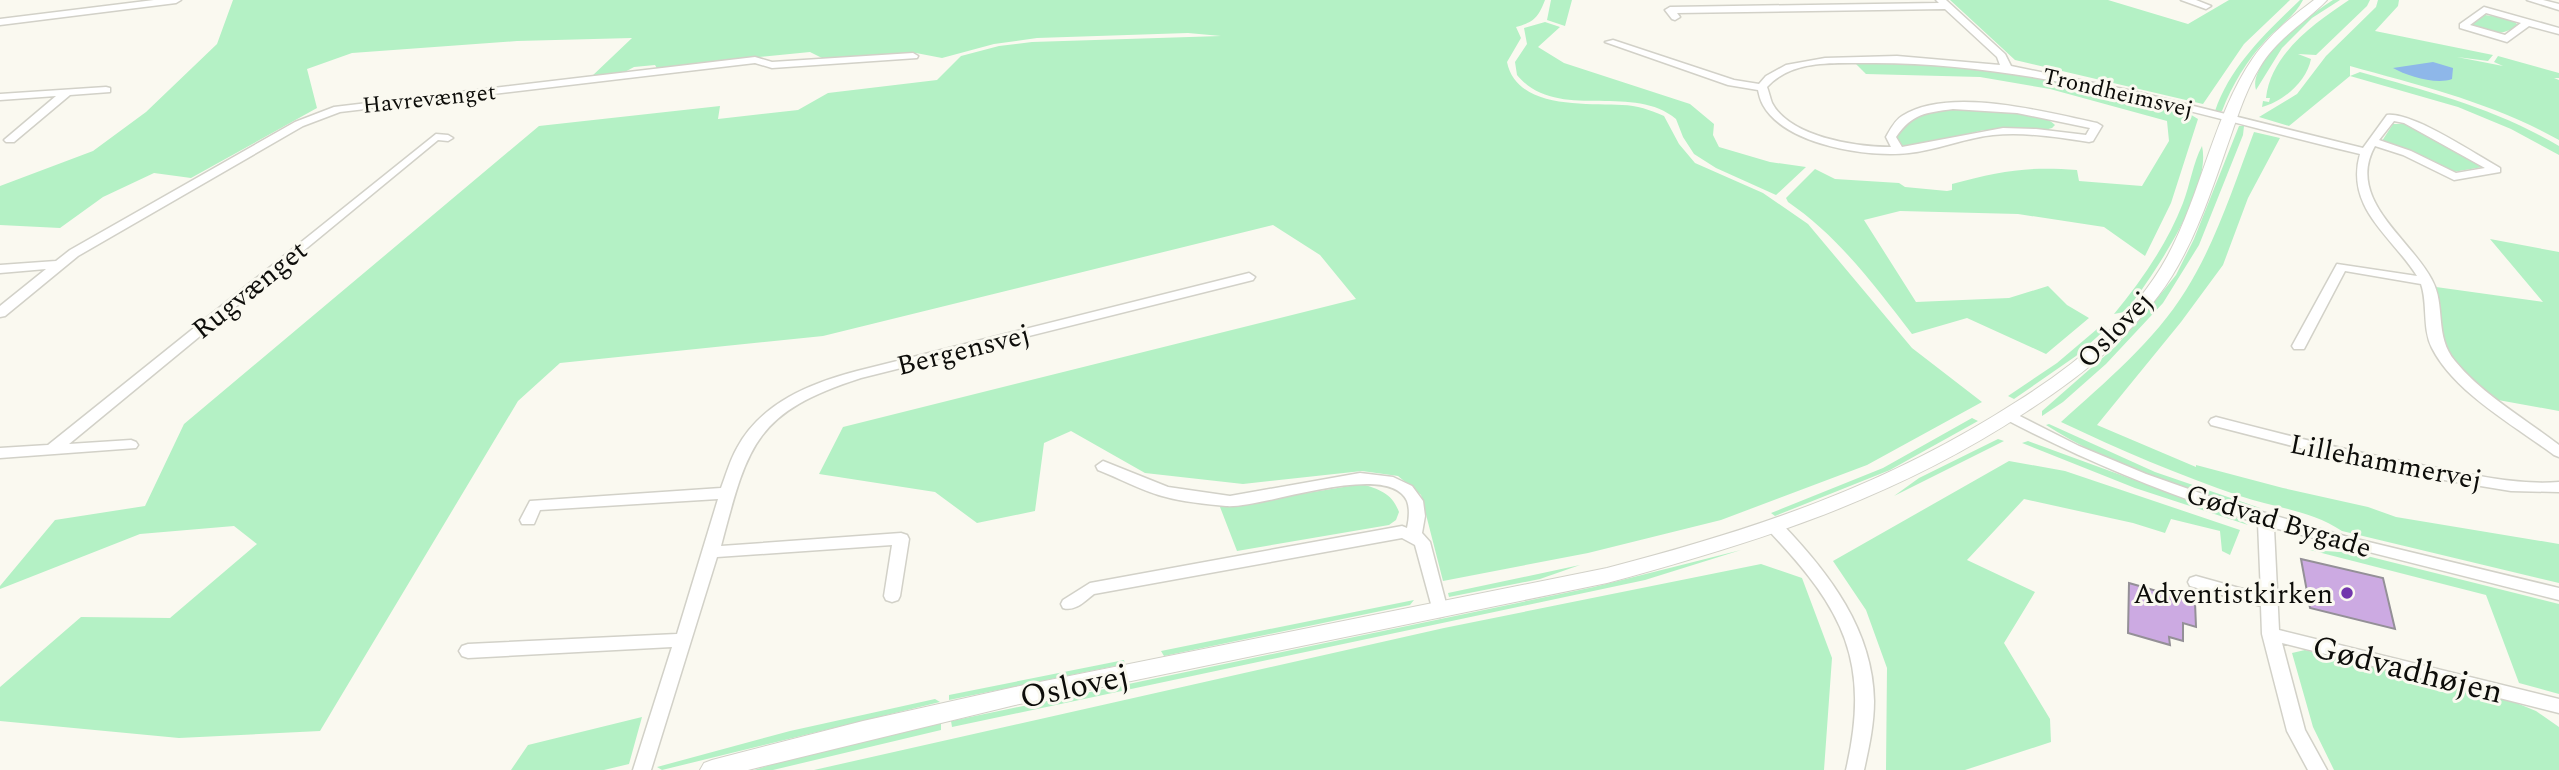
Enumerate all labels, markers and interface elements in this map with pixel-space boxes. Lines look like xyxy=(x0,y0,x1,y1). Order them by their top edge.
street label: Trondheimsvej xyxy=(2039,59,2196,128)
street label: Havrevænget xyxy=(361,75,498,124)
street label: Rugvænget xyxy=(183,230,317,350)
street label: Oslovej xyxy=(2067,281,2163,379)
street label: Bergensvej xyxy=(892,313,1035,388)
street label: Lillehammervej xyxy=(2286,423,2485,502)
street label: Gødvad Bygade xyxy=(2180,473,2377,570)
place label: Adventistkirken xyxy=(2133,573,2333,616)
marker: Adventistkirken xyxy=(2339,585,2355,601)
street label: Gødvadhøjen xyxy=(2307,622,2508,718)
street label: Oslovej xyxy=(1015,651,1134,723)

